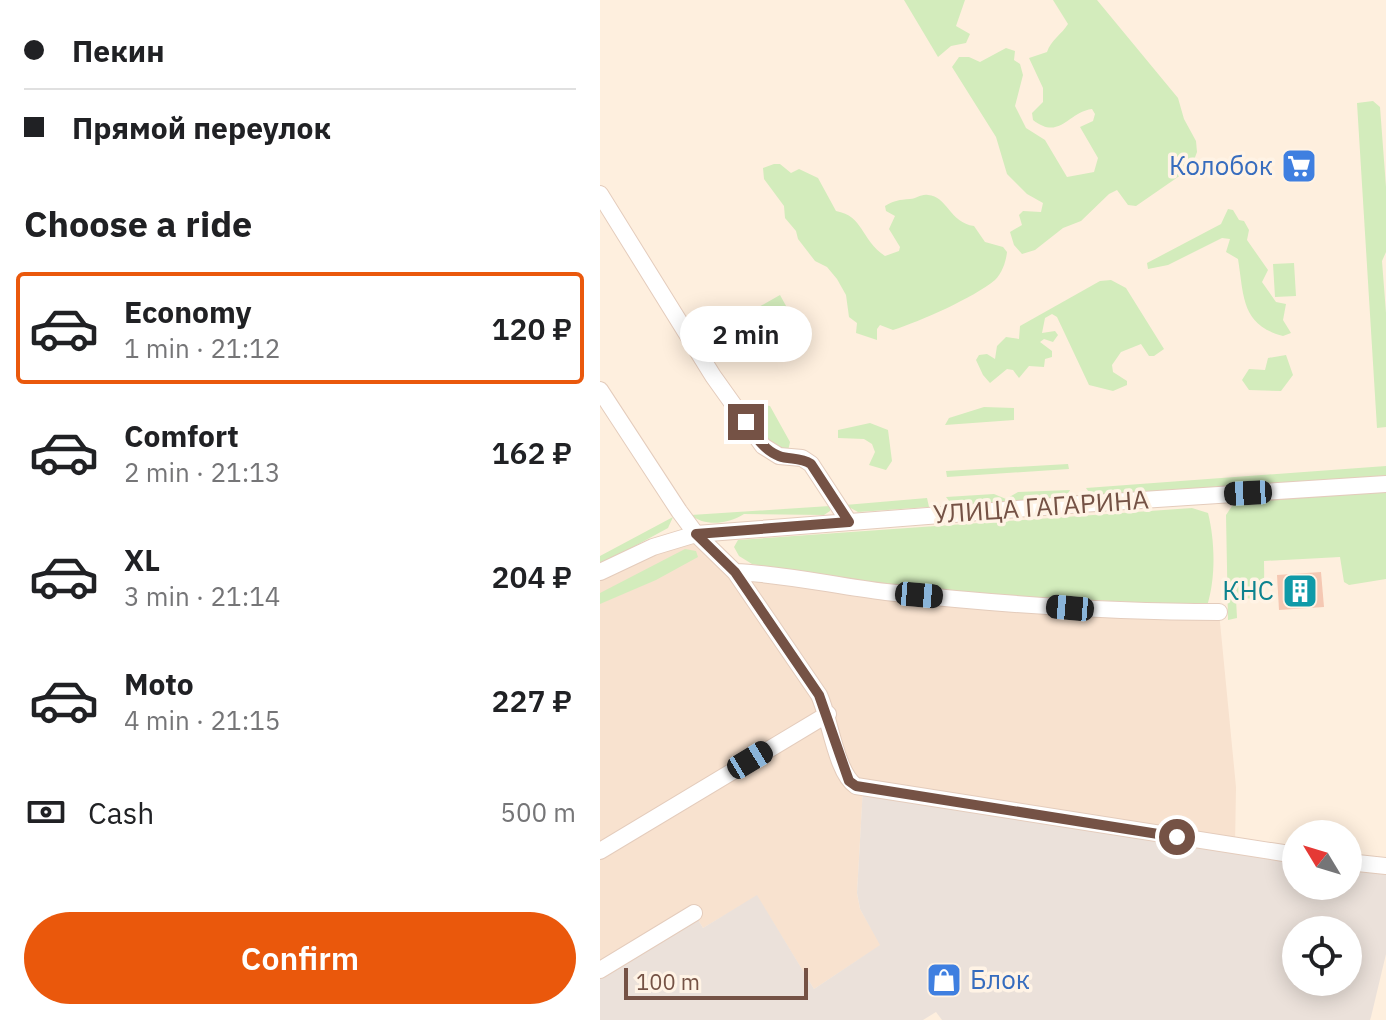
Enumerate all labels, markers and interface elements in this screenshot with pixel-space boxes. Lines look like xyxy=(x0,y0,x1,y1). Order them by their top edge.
text: Пекин xyxy=(72,31,165,70)
text: Прямой переулок xyxy=(72,108,331,147)
supermarket icon: Колобок xyxy=(1280,147,1318,185)
place label: Колобок xyxy=(1169,148,1273,182)
text: Choose a ride xyxy=(24,200,252,247)
icon: car xyxy=(28,292,100,364)
text: Economy xyxy=(124,292,252,331)
callout: 2 min xyxy=(680,306,812,362)
text: 120 ₽ xyxy=(491,309,572,348)
text: 2 min xyxy=(712,317,780,351)
text: 1 min · 21:12 xyxy=(124,331,280,365)
route end xyxy=(728,404,764,440)
icon: car xyxy=(28,416,100,488)
text: Comfort xyxy=(124,416,239,455)
text: 162 ₽ xyxy=(491,433,572,472)
text: 2 min · 21:13 xyxy=(124,455,280,489)
car xyxy=(1223,480,1273,506)
street label: УЛИЦА ГАГАРИНА xyxy=(932,481,1150,531)
icon: car xyxy=(28,540,100,612)
text: XL xyxy=(124,540,160,579)
text: 204 ₽ xyxy=(491,557,572,596)
building icon: КНС xyxy=(1281,572,1319,610)
place label: КНС xyxy=(1222,573,1274,607)
text: 3 min · 21:14 xyxy=(124,579,280,613)
car xyxy=(894,581,944,609)
car xyxy=(1045,594,1095,622)
icon: car xyxy=(28,664,100,736)
text: Moto xyxy=(124,664,194,703)
text: 227 ₽ xyxy=(491,681,572,720)
text: 4 min · 21:15 xyxy=(124,703,280,737)
car xyxy=(723,737,777,783)
icon: cash xyxy=(24,790,68,834)
text: Cash xyxy=(88,793,154,832)
text: 500 m xyxy=(500,795,576,829)
route start xyxy=(1159,819,1195,855)
north arrow xyxy=(1282,820,1362,900)
map controls xyxy=(1282,820,1362,996)
button: Confirm xyxy=(24,912,576,1004)
button: locate xyxy=(1282,916,1362,996)
shop icon: Блок xyxy=(925,961,963,999)
place label: Блок xyxy=(970,962,1030,996)
scale bar xyxy=(624,964,808,1000)
text: 100 m xyxy=(636,967,700,996)

